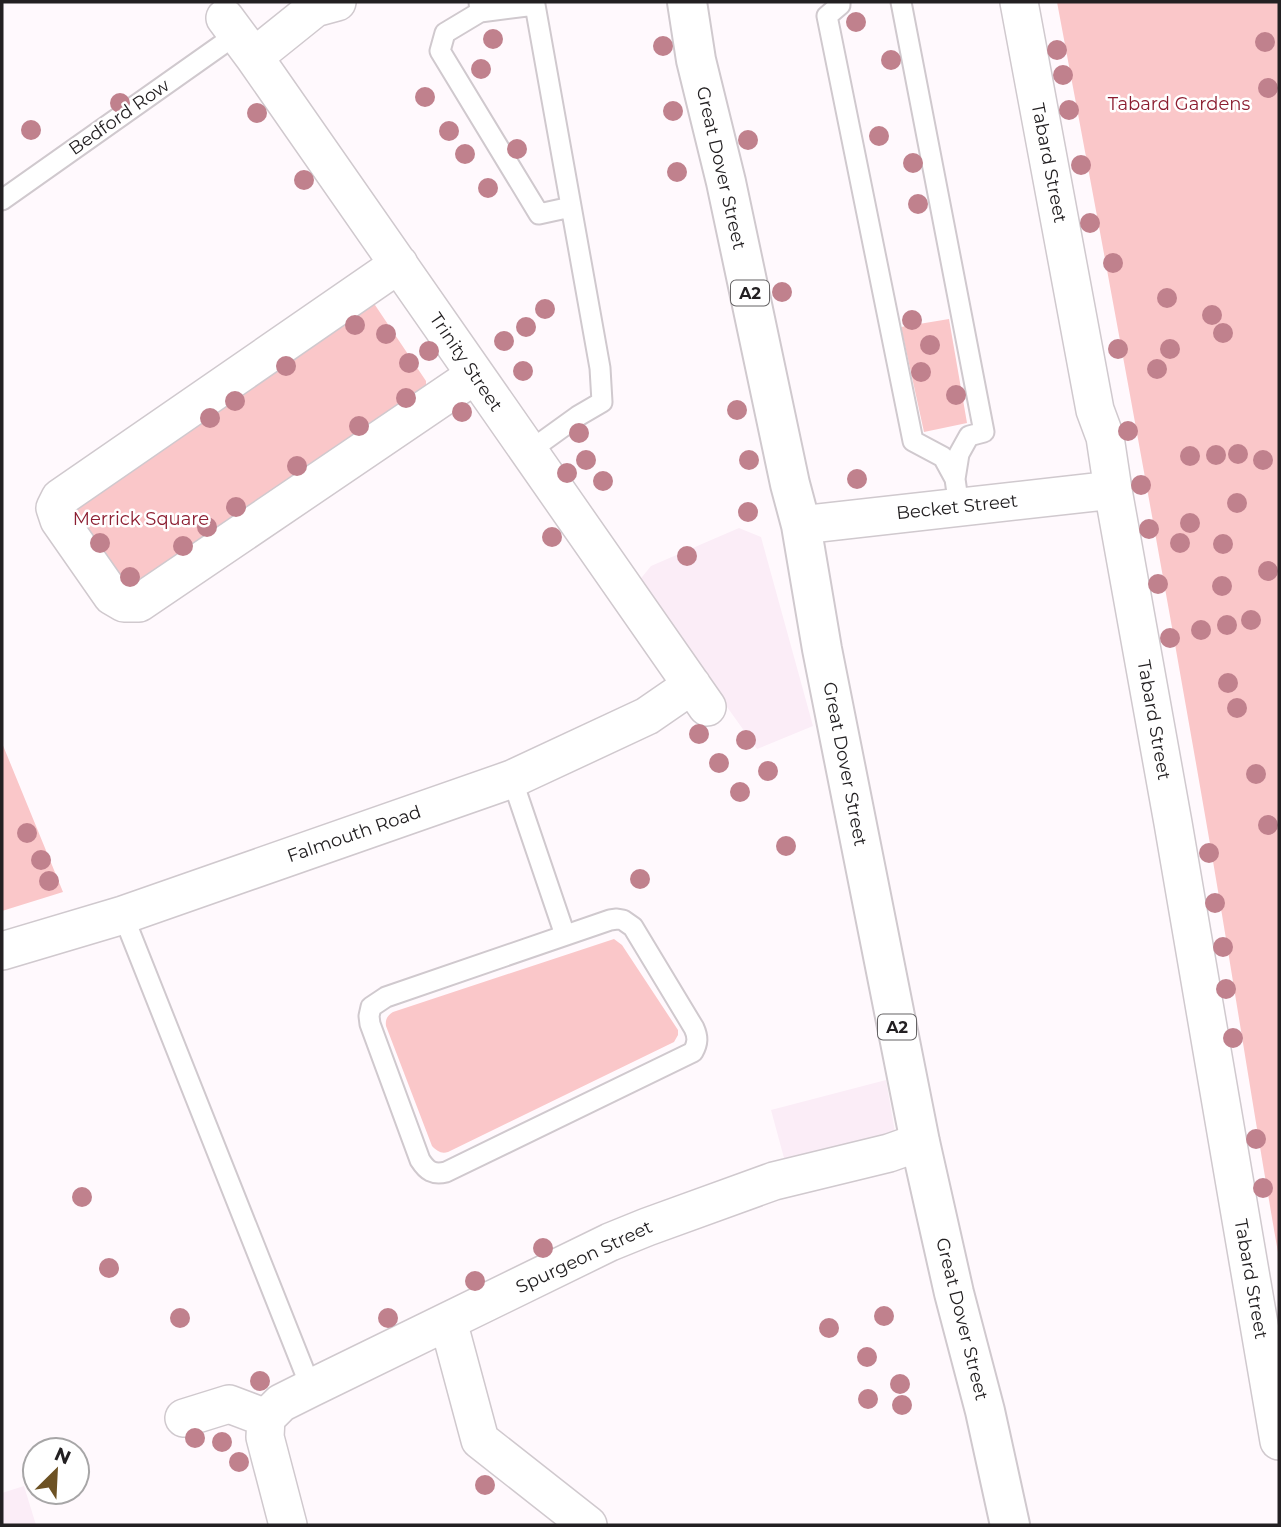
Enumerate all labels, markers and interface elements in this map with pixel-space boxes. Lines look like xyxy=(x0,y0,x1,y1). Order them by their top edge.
street label: Bedford Row xyxy=(65,74,174,160)
street label: Great Dover Street xyxy=(692,84,750,252)
park label: Tabard Gardens xyxy=(1108,93,1251,115)
street label: Tabard Street xyxy=(1027,101,1071,225)
road number: A2 xyxy=(731,280,769,306)
street label: Trinity Street xyxy=(425,308,507,416)
street label: Becket Street xyxy=(895,490,1019,524)
park label: Merrick Square xyxy=(73,508,209,530)
street label: Tabard Street xyxy=(1133,658,1175,782)
street label: Great Dover Street xyxy=(818,680,872,848)
street label: Falmouth Road xyxy=(284,801,424,867)
road number: A2 xyxy=(878,1015,916,1040)
street label: Spurgeon Street xyxy=(512,1216,656,1298)
street label: Tabard Street xyxy=(1230,1217,1272,1341)
street label: Great Dover Street xyxy=(931,1235,993,1403)
north arrow xyxy=(21,1436,91,1506)
text: N xyxy=(51,1442,74,1470)

